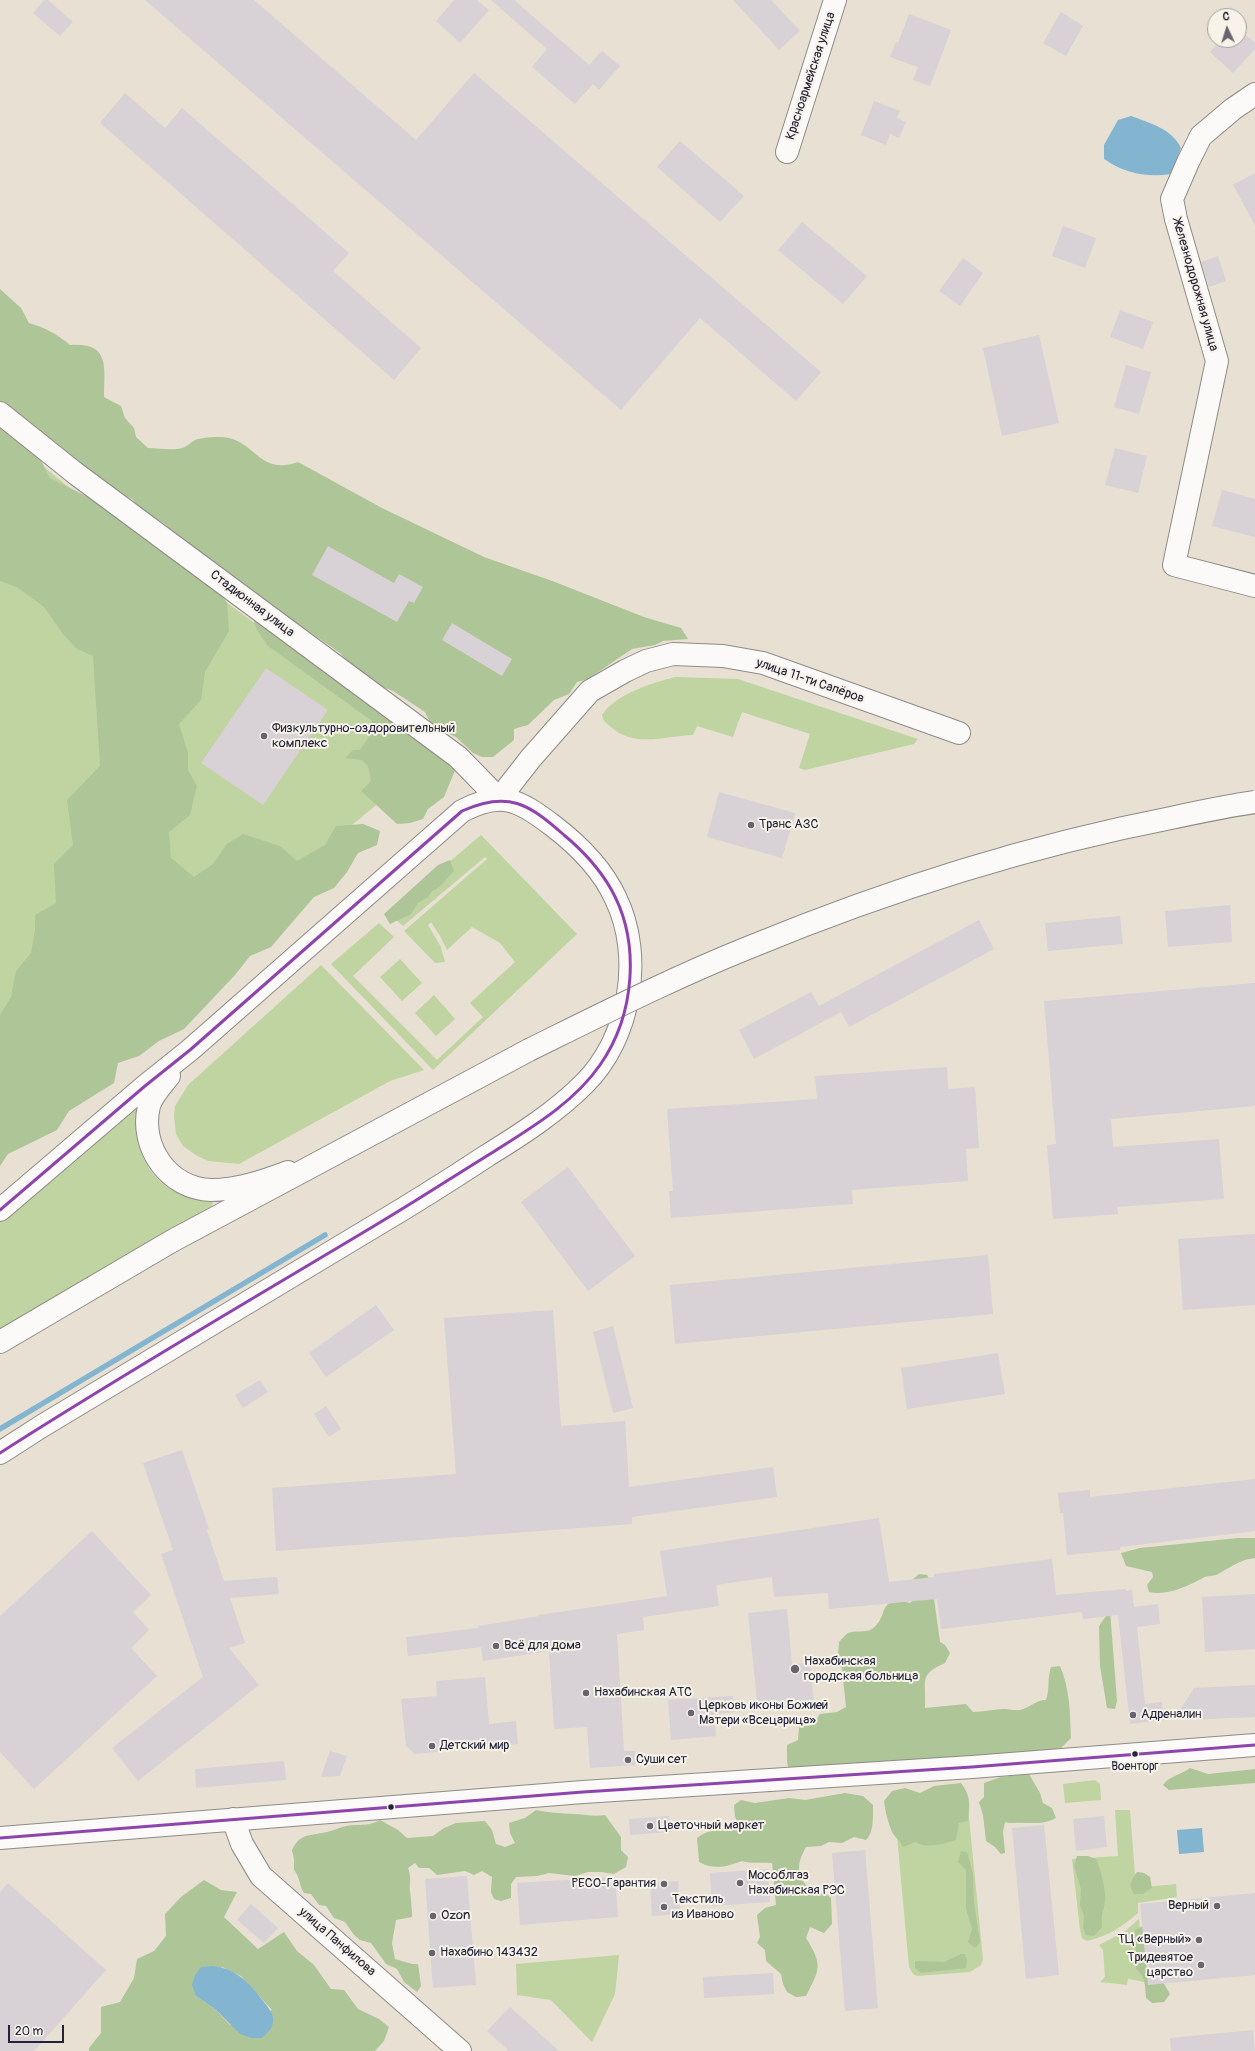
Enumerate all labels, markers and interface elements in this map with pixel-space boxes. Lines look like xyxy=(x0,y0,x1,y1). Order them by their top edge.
north arrow xyxy=(1207,8,1247,48)
street label: Красноармейская улица xyxy=(783,10,839,142)
text: С xyxy=(1222,10,1230,23)
street label: Железнодорожная улица xyxy=(1169,217,1221,353)
street label: Стадионная улица xyxy=(207,567,297,641)
street label: улица 11-ти Сапёров xyxy=(754,655,866,707)
place label: Физкультурно-оздоровительный комплекс xyxy=(272,721,455,752)
marker: Физкультурно-оздоровительный комплекс xyxy=(259,731,269,741)
place label: Транс АЗС xyxy=(759,817,819,833)
marker: Транс АЗС xyxy=(746,820,756,830)
place label: Всё для дома xyxy=(504,1638,581,1654)
marker: Всё для дома xyxy=(491,1641,501,1651)
place label: Нахабинская городская больница xyxy=(804,1654,918,1685)
marker: Нахабинская городская больница xyxy=(789,1663,801,1675)
place label: Нахабинская АТС xyxy=(594,1685,692,1701)
marker: Нахабинская АТС xyxy=(581,1688,591,1698)
place label: Церковь иконы Божией Матери «Всецарица» xyxy=(699,1698,828,1729)
place label: Адреналин xyxy=(1141,1707,1201,1723)
marker: Церковь иконы Божией Матери «Всецарица» xyxy=(686,1708,696,1718)
marker: Адреналин xyxy=(1128,1710,1138,1720)
place label: Детский мир xyxy=(440,1738,509,1754)
marker: Детский мир xyxy=(427,1741,437,1751)
marker: Военторг xyxy=(1130,1749,1140,1759)
place label: Суши сет xyxy=(636,1752,687,1768)
marker: Суши сет xyxy=(623,1755,633,1765)
place label: Военторг xyxy=(1111,1760,1159,1774)
unlabelled marker xyxy=(386,1802,396,1812)
place label: Цветочный маркет xyxy=(658,1818,764,1834)
marker: Цветочный маркет xyxy=(645,1821,655,1831)
place label: Мособлгаз Нахабинская РЭС xyxy=(748,1868,845,1899)
place label: РЕСО-Гарантия xyxy=(572,1876,656,1892)
marker: Мособлгаз Нахабинская РЭС xyxy=(735,1878,745,1888)
marker: РЕСО-Гарантия xyxy=(659,1879,669,1889)
place label: Текстиль из Иваново xyxy=(672,1892,734,1923)
place label: Верный xyxy=(1168,1898,1209,1914)
marker: Верный xyxy=(1212,1901,1222,1911)
marker: Текстиль из Иваново xyxy=(659,1902,669,1912)
street label: улица Панфилова xyxy=(295,1904,379,1980)
place label: Ozon xyxy=(441,1908,470,1924)
marker: Ozon xyxy=(428,1911,438,1921)
place label: ТЦ «Верный» xyxy=(1118,1932,1191,1948)
marker: ТЦ «Верный» xyxy=(1194,1935,1204,1945)
place label: Нахабино 143432 xyxy=(440,1945,538,1961)
marker: Нахабино 143432 xyxy=(427,1948,437,1958)
place label: Тридевятое царство xyxy=(1127,1950,1193,1981)
marker: Тридевятое царство xyxy=(1196,1960,1206,1970)
scale bar xyxy=(10,2017,66,2043)
text: 20 m xyxy=(15,2024,43,2039)

